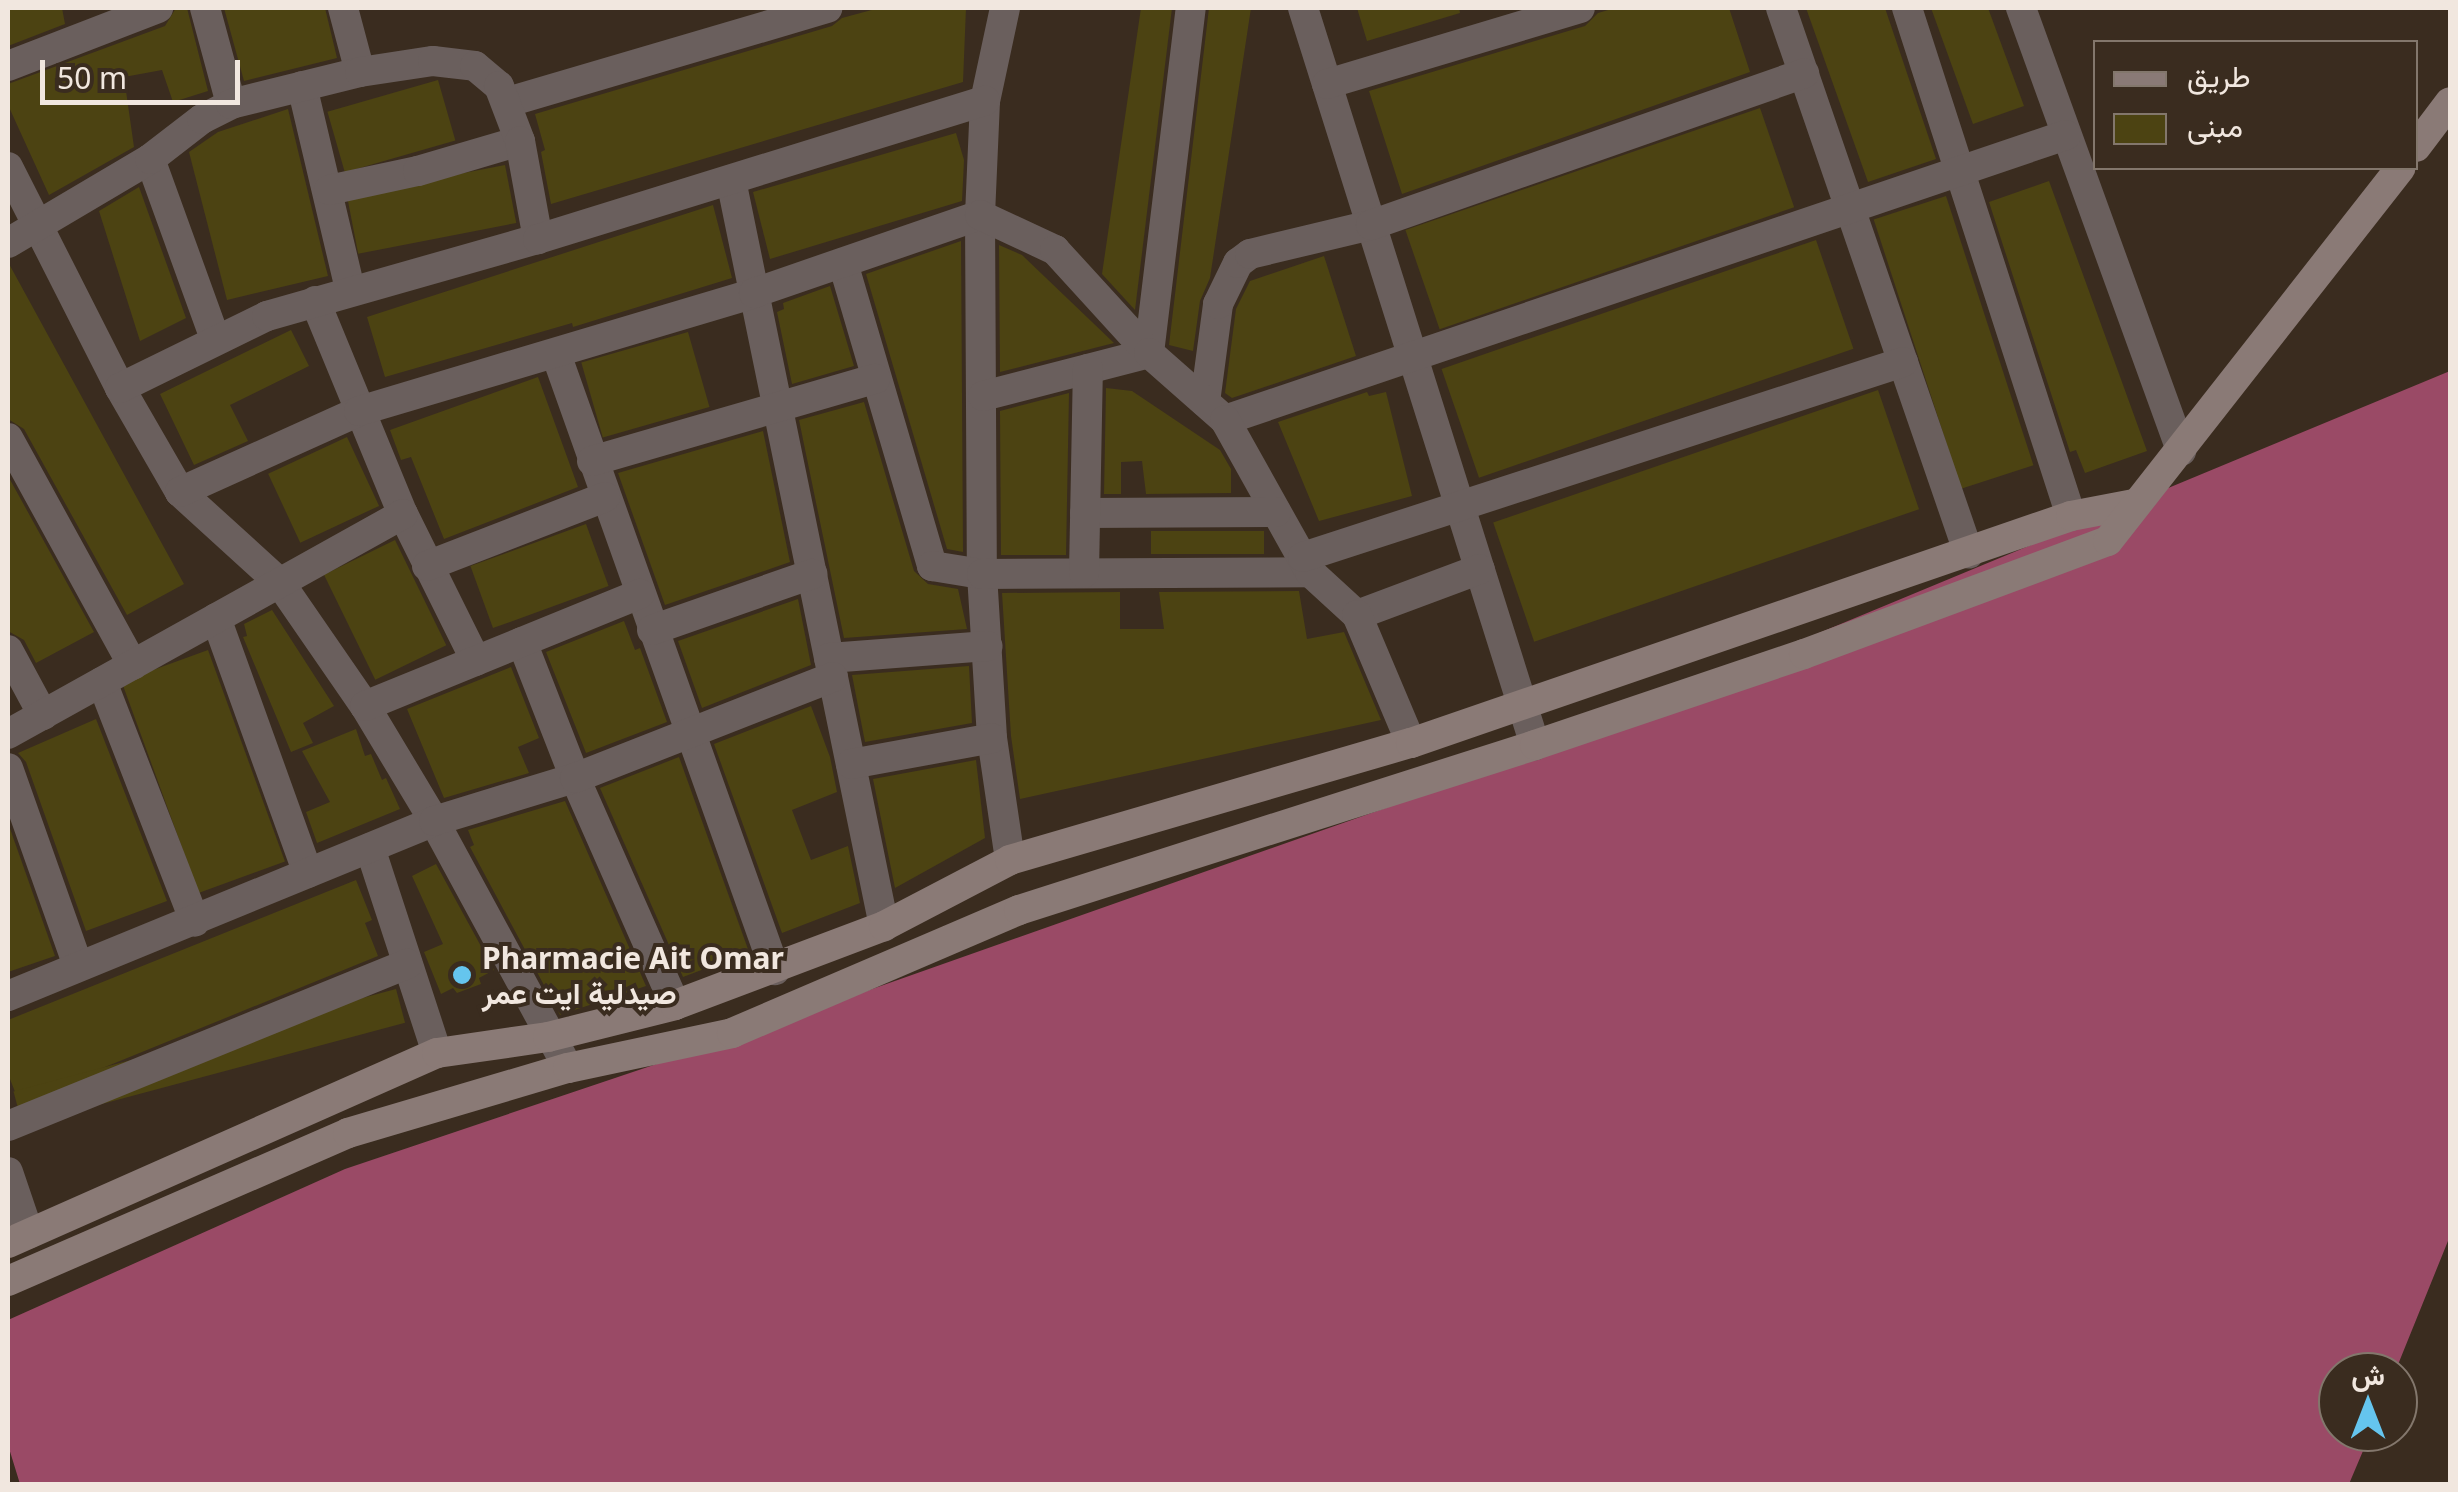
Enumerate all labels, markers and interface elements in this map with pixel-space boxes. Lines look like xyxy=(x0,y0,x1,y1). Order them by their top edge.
scale bar xyxy=(45,40,245,102)
legend xyxy=(2093,40,2418,170)
text: طريق xyxy=(2187,55,2251,96)
text: 50 m xyxy=(57,57,127,98)
text: مبنى xyxy=(2187,105,2243,146)
place label: Pharmacie Ait Omar صيدلية ايت عمر xyxy=(482,940,784,1010)
marker: Pharmacie Ait Omar صيدلية ايت عمر xyxy=(451,964,473,986)
north arrow xyxy=(2318,1352,2418,1452)
text: ش xyxy=(2351,1355,2385,1393)

